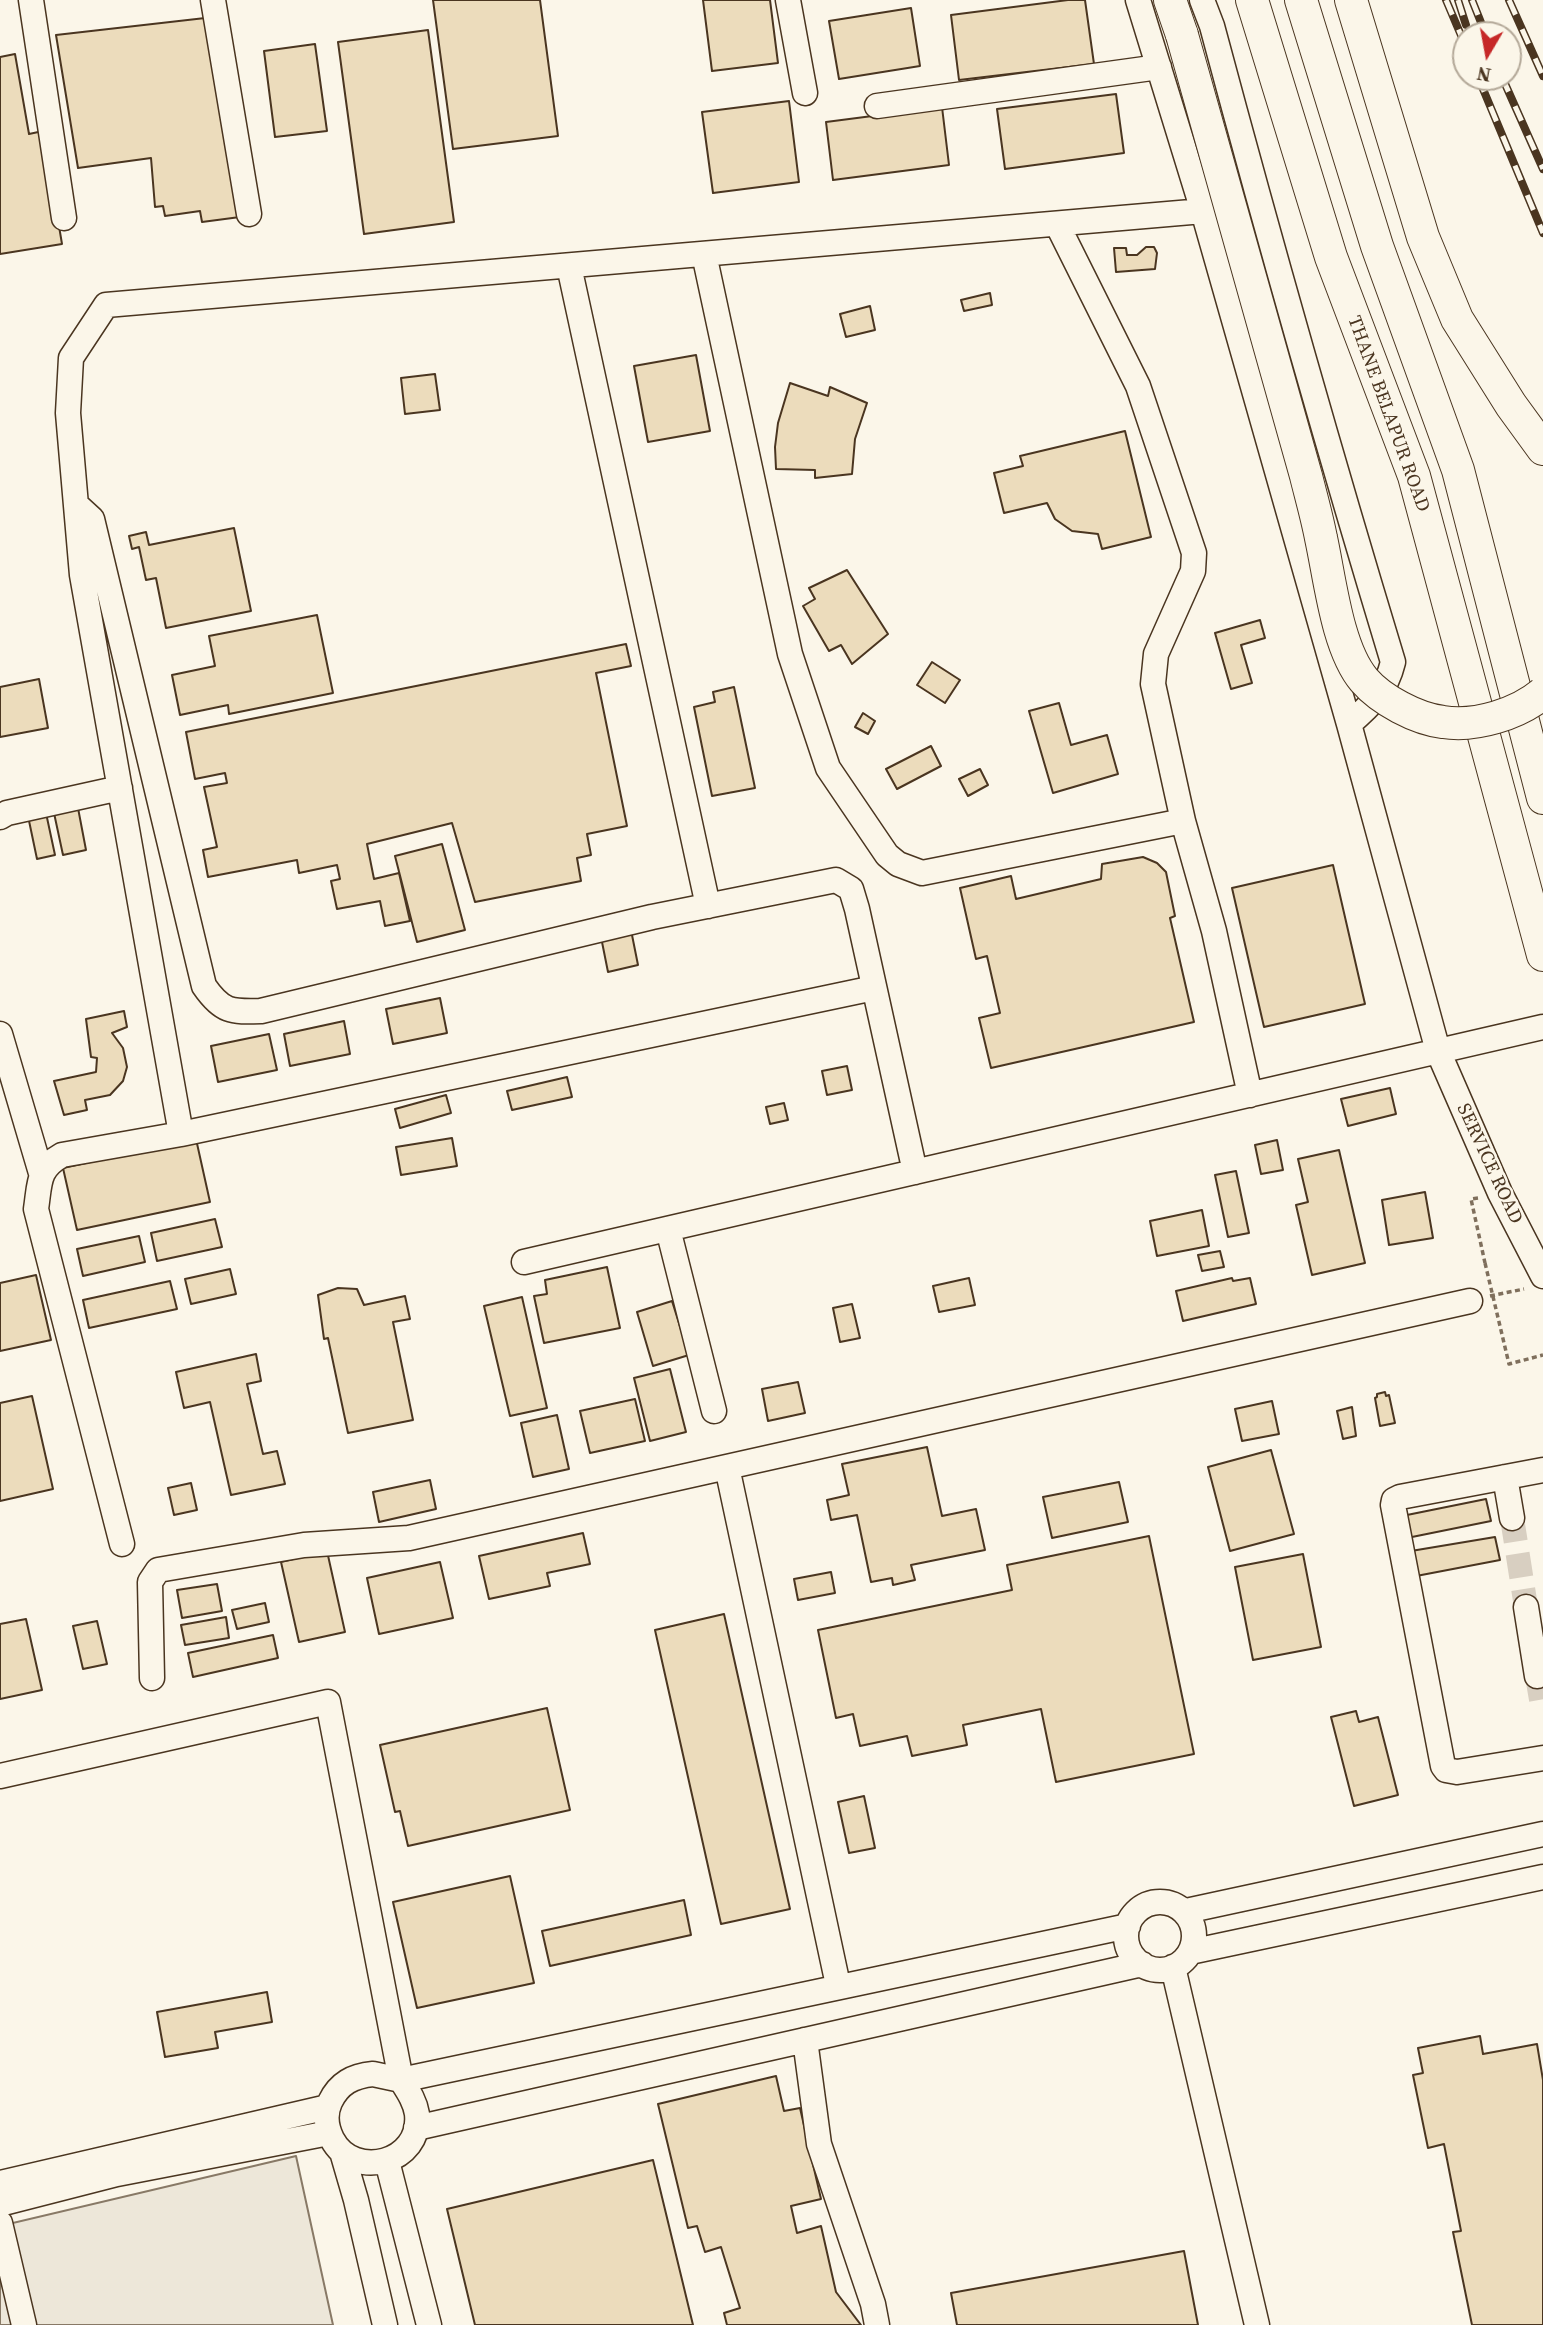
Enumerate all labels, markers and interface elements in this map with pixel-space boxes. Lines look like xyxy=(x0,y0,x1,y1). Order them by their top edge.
north arrow xyxy=(1452,21,1522,91)
text: N xyxy=(1475,61,1493,89)
street label: THANE BELAPUR ROAD xyxy=(1342,313,1434,515)
street label: SERVICE ROAD xyxy=(1451,1100,1527,1228)

